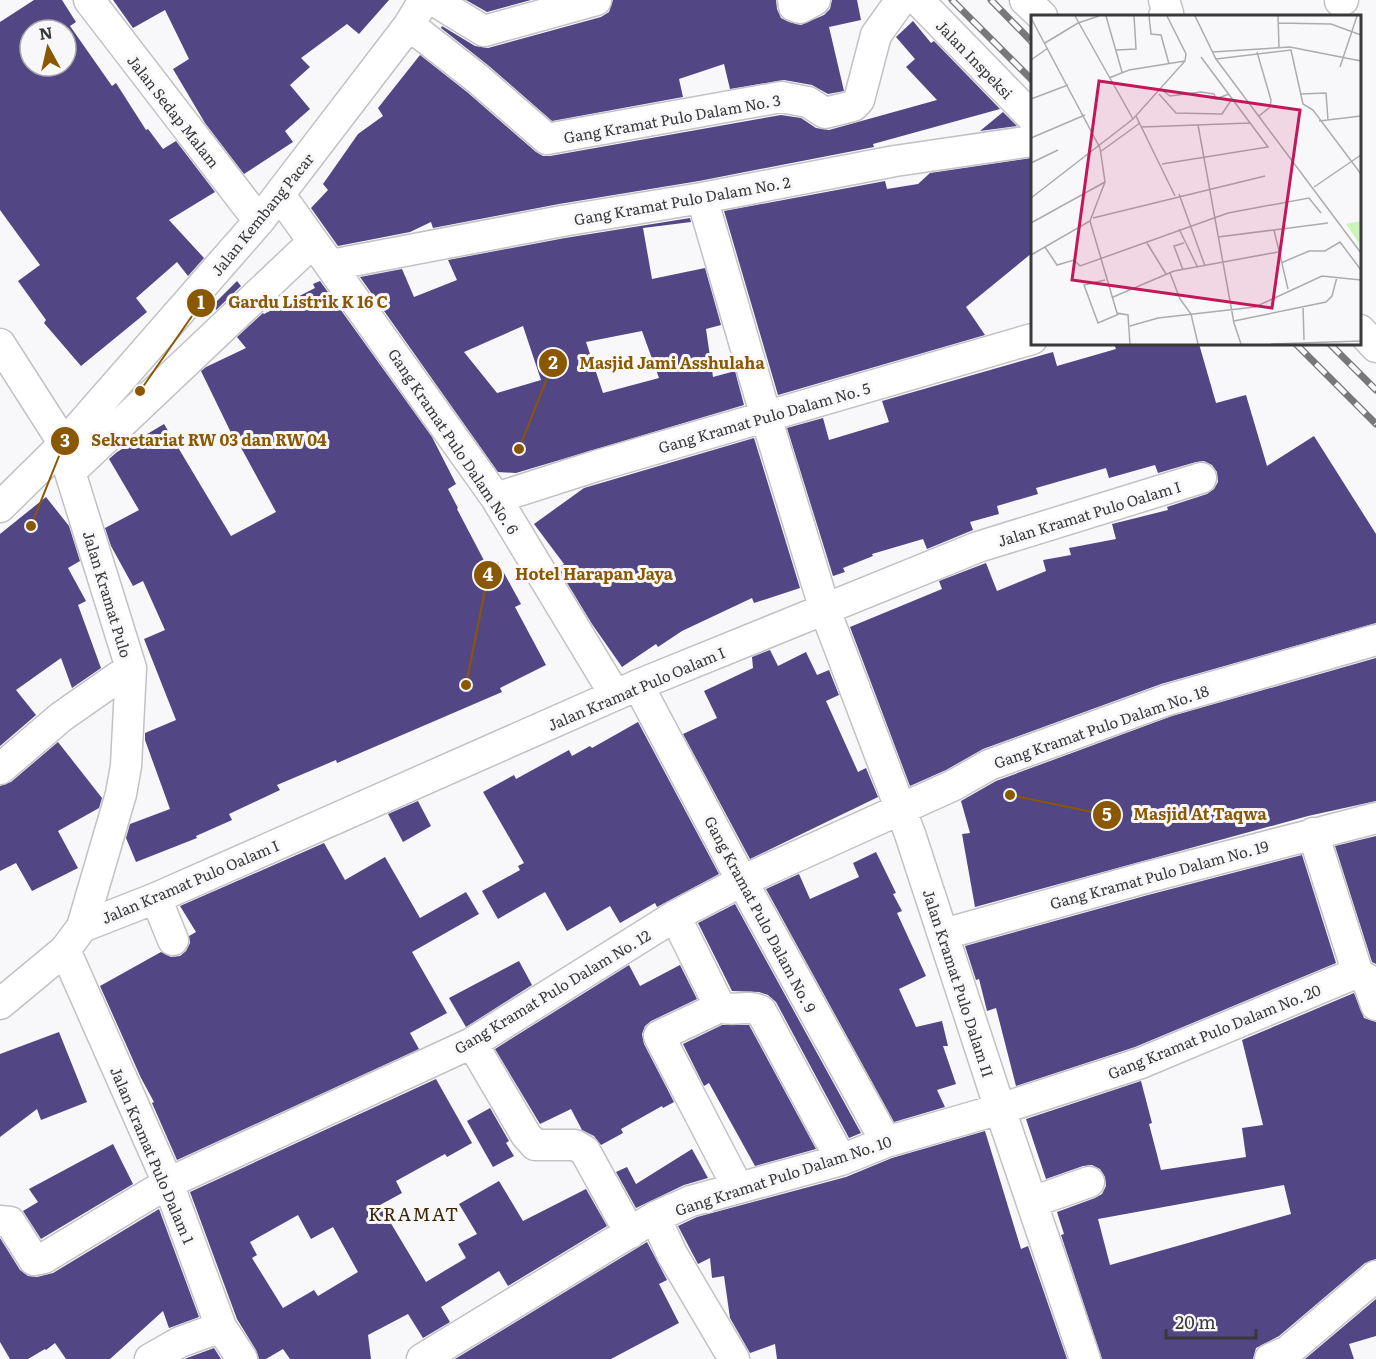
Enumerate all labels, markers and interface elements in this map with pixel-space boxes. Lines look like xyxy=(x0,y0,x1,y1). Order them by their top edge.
street label: Jalan Inspeksi xyxy=(931,14,1019,104)
inset map xyxy=(1031,15,1361,345)
north arrow xyxy=(18,18,78,78)
text: N xyxy=(37,19,54,45)
street label: Jalan Sedap Malam xyxy=(122,49,226,173)
street label: Gang Kramat Pulo Dalam No. 3 xyxy=(562,88,782,148)
street label: Jalan Kembang Pacar xyxy=(205,148,319,280)
street label: Gang Kramat Pulo Dalam No. 2 xyxy=(572,170,792,230)
callout: Gardu Listrik K 16 C xyxy=(186,286,400,320)
text: 1 xyxy=(197,288,205,315)
text: Gardu Listrik K 16 C xyxy=(228,289,388,313)
street label: Gang Kramat Pulo Dalam No. 6 xyxy=(383,343,525,539)
callout: Masjid Jami Asshulaha xyxy=(538,346,777,380)
text: 2 xyxy=(548,348,558,375)
text: Masjid Jami Asshulaha xyxy=(579,350,765,374)
street label: Gang Kramat Pulo Dalam No. 5 xyxy=(655,376,873,458)
callout: Sekretariat RW 03 dan RW 04 xyxy=(50,424,339,458)
text: 3 xyxy=(60,426,70,453)
text: Sekretariat RW 03 dan RW 04 xyxy=(91,427,327,451)
street label: Jalan Kramat Pulo Oalam I xyxy=(994,474,1184,552)
street label: Jalan Kramat Pulo xyxy=(78,528,138,660)
callout: Hotel Harapan Jaya xyxy=(473,558,685,592)
text: 4 xyxy=(483,560,494,587)
text: Hotel Harapan Jaya xyxy=(515,561,674,585)
street label: Jalan Kramat Pulo Oalam I xyxy=(544,640,728,736)
street label: Gang Kramat Pulo Dalam No. 18 xyxy=(990,678,1212,774)
callout: Masjid At Taqwa xyxy=(1092,798,1279,832)
text: 5 xyxy=(1102,800,1112,827)
text: Masjid At Taqwa xyxy=(1133,801,1267,825)
street label: Gang Kramat Pulo Dalam No. 9 xyxy=(699,812,823,1016)
street label: Jalan Kramat Pulo Oalam I xyxy=(98,833,282,929)
street label: Gang Kramat Pulo Dalam No. 19 xyxy=(1047,834,1271,914)
street label: Jalan Kramat Pulo Dalam II xyxy=(918,886,1000,1080)
street label: Gang Kramat Pulo Dalam No. 12 xyxy=(449,923,655,1059)
street label: Gang Kramat Pulo Dalam No. 20 xyxy=(1104,977,1324,1084)
street label: Jalan Kramat Pulo Dalam 1 xyxy=(105,1063,201,1247)
street label: Gang Kramat Pulo Dalam No. 10 xyxy=(672,1129,895,1221)
district label: KRAMAT xyxy=(368,1200,460,1227)
scale bar xyxy=(1166,1302,1256,1340)
text: 20 m xyxy=(1175,1308,1216,1335)

